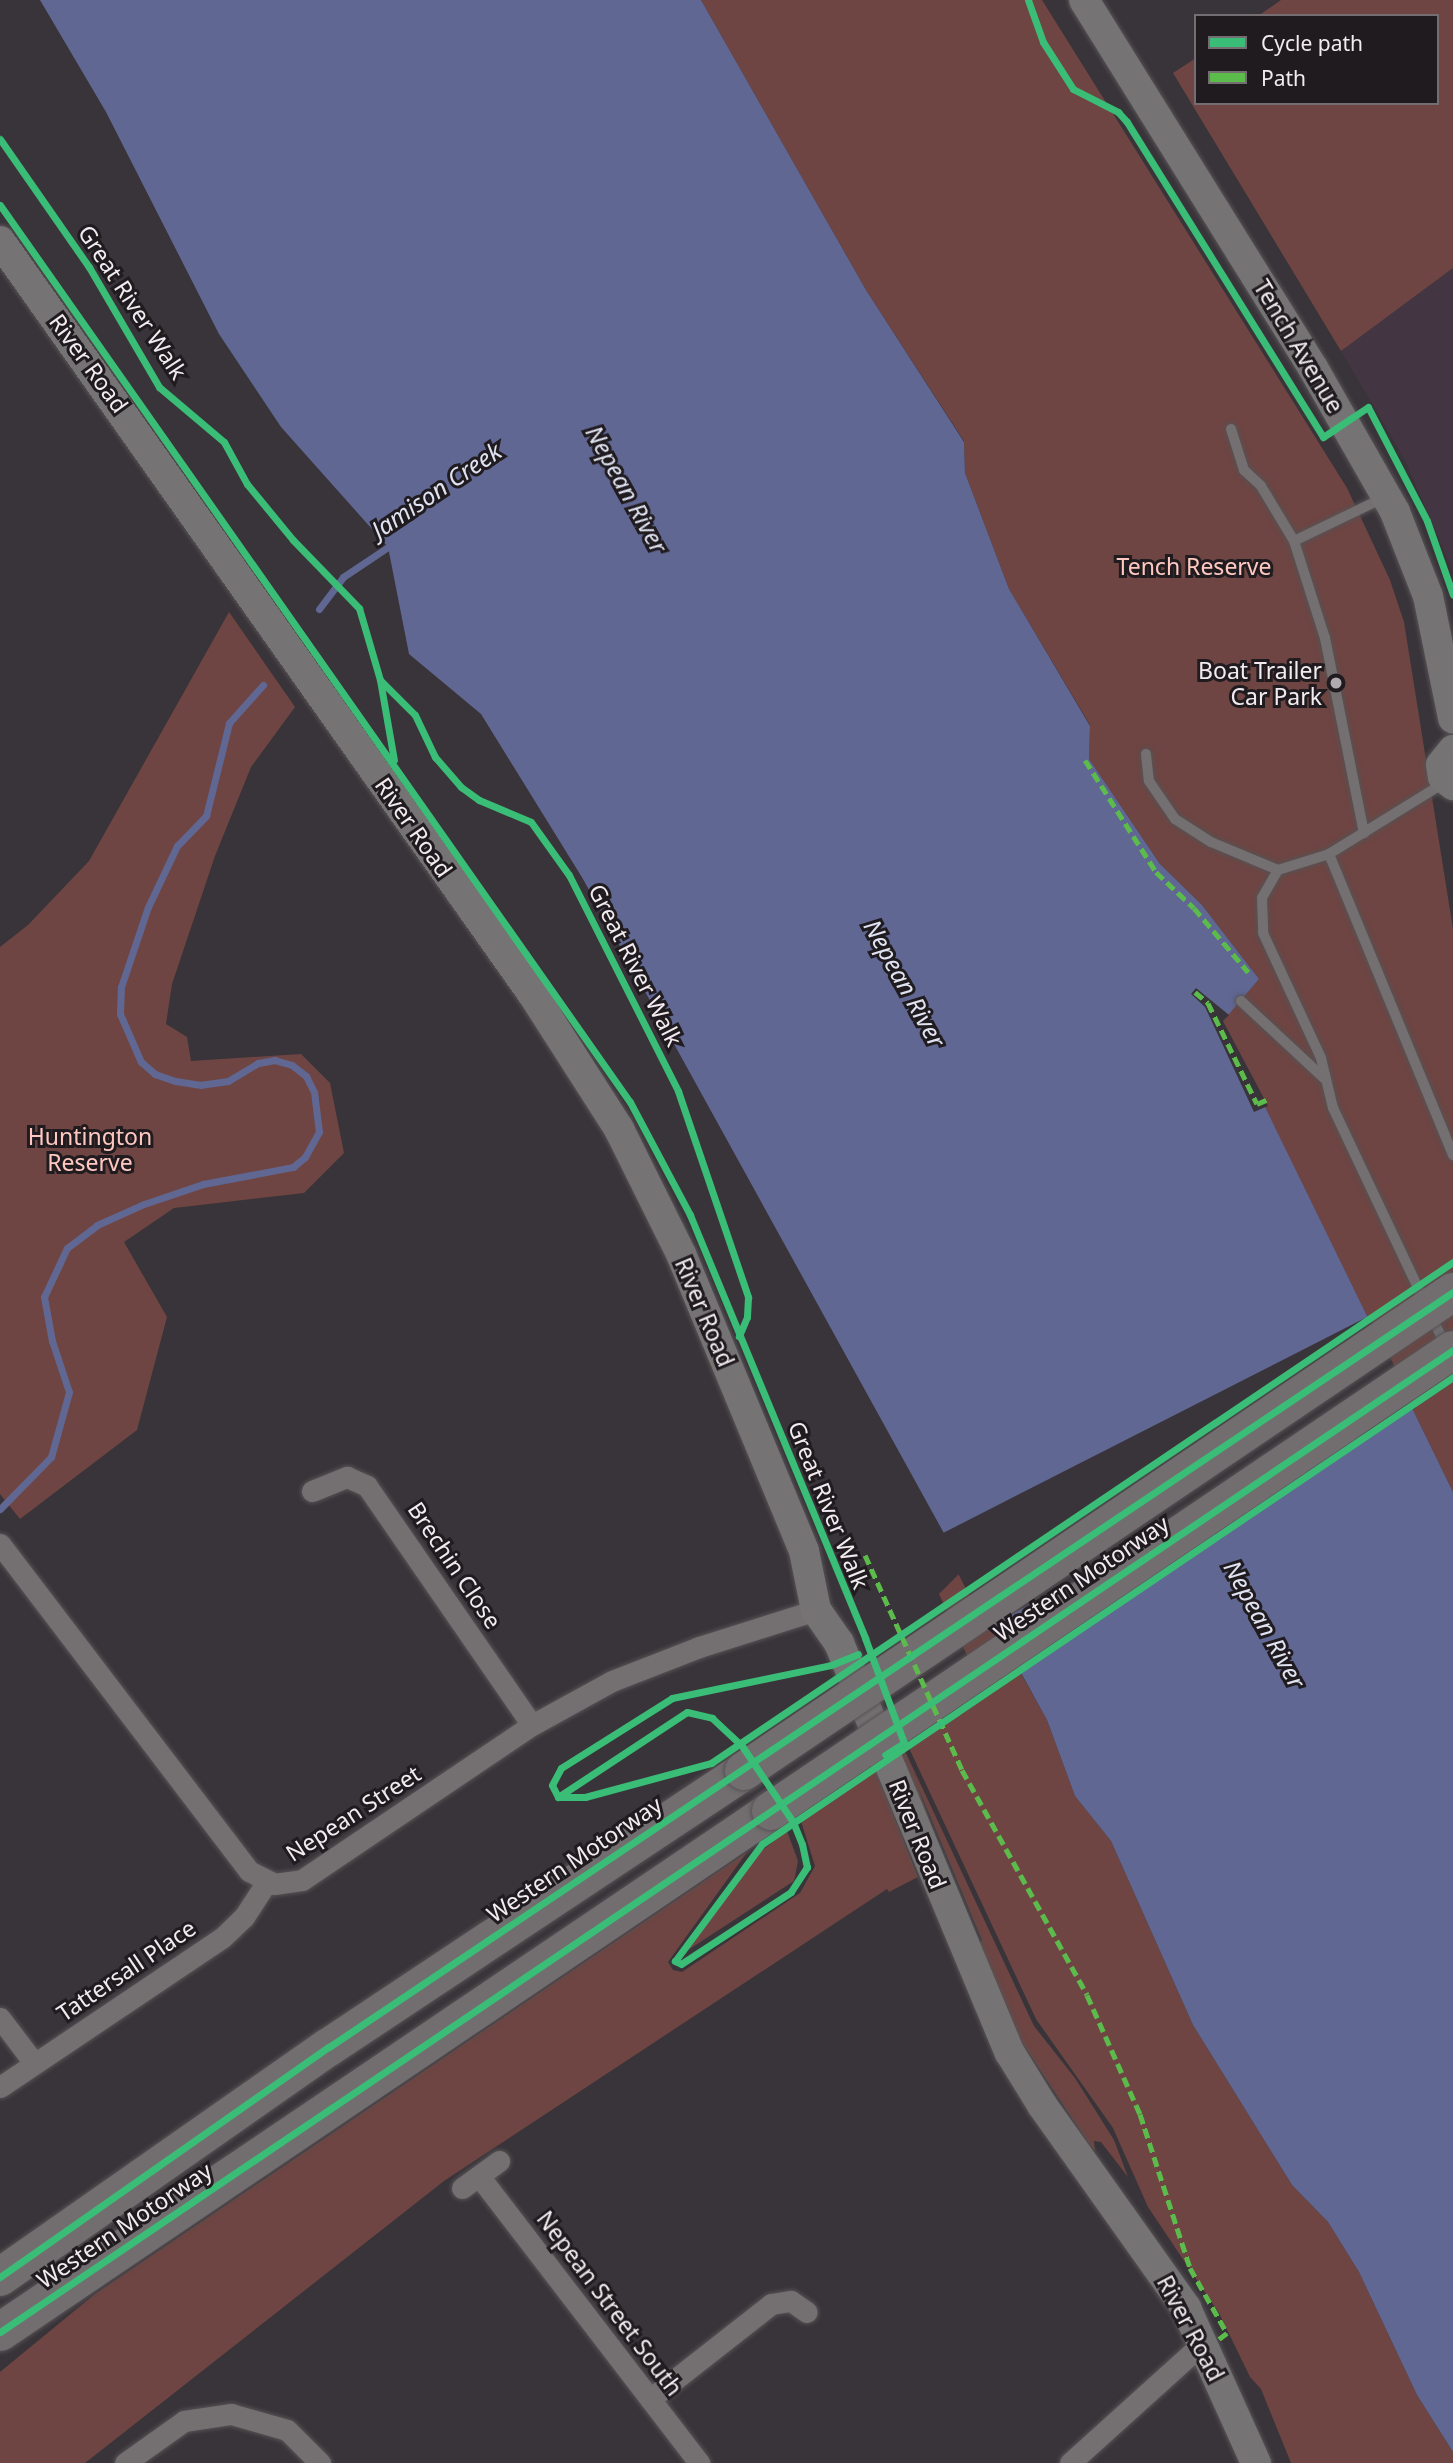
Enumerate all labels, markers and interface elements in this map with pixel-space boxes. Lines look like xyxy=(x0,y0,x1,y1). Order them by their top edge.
legend xyxy=(1194,14,1439,105)
text: Cycle path xyxy=(1261,29,1363,57)
text: Path xyxy=(1261,64,1306,92)
street label: Great River Walk xyxy=(73,220,193,384)
street label: Tench Avenue xyxy=(1248,274,1350,418)
street label: River Road xyxy=(44,308,134,418)
water label: Nepean River xyxy=(580,420,674,558)
water label: Jamison Creek xyxy=(366,436,506,544)
park label: Tench Reserve xyxy=(1116,552,1272,580)
place label: Boat Trailer Car Park xyxy=(1198,656,1322,710)
marker: Boat Trailer Car Park xyxy=(1328,675,1344,691)
street label: River Road xyxy=(370,772,458,882)
street label: Great River Walk xyxy=(583,879,689,1051)
water label: Nepean River xyxy=(858,914,952,1052)
park label: Huntington Reserve xyxy=(28,1122,152,1176)
street label: River Road xyxy=(670,1253,740,1371)
street label: Great River Walk xyxy=(783,1417,875,1593)
street label: Brechin Close xyxy=(403,1496,507,1634)
street label: Western Motorway xyxy=(988,1509,1174,1647)
water label: Nepean River xyxy=(1218,1555,1312,1693)
street label: Nepean Street xyxy=(281,1759,425,1867)
street label: River Road xyxy=(884,1775,952,1893)
street label: Western Motorway xyxy=(481,1790,667,1928)
street label: Tattersall Place xyxy=(51,1913,201,2027)
street label: Western Motorway xyxy=(31,2156,217,2294)
street label: Nepean Street South xyxy=(532,2205,688,2401)
street label: River Road xyxy=(1152,2270,1230,2386)

